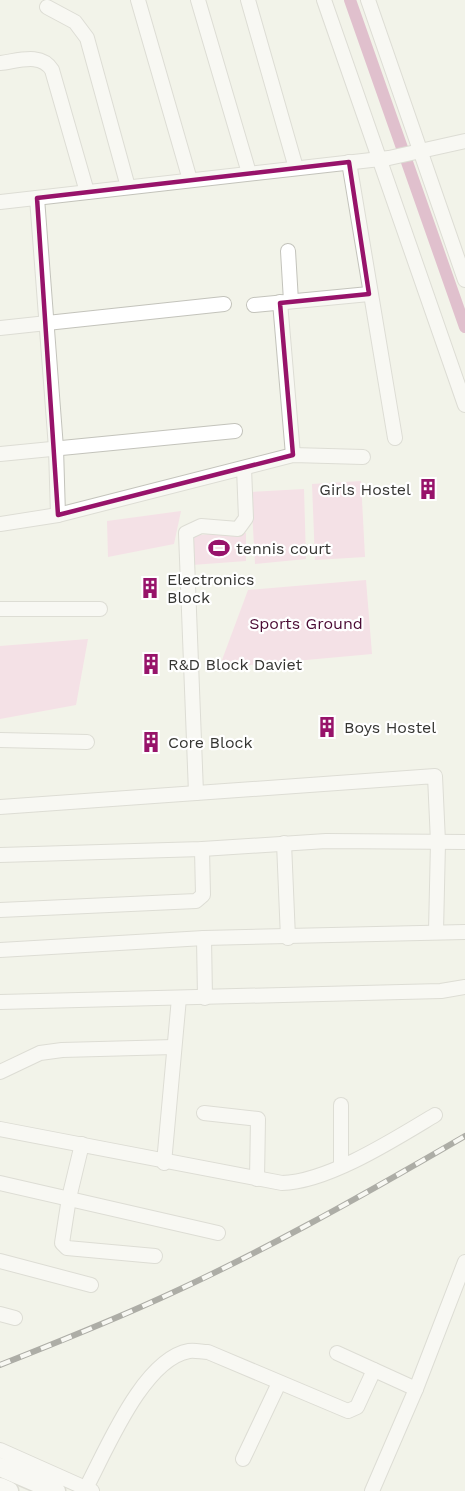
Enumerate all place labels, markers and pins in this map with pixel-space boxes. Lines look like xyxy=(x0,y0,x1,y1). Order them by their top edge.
building icon: Girls Hostel xyxy=(416,477,440,501)
place label: Girls Hostel xyxy=(319,480,411,499)
sports icon: tennis court xyxy=(207,536,231,560)
place label: tennis court xyxy=(236,539,331,558)
place label: Electronics Block xyxy=(167,570,254,607)
building icon: Electronics Block xyxy=(138,576,162,600)
building icon: R&D Block Daviet xyxy=(139,652,163,676)
place label: R&D Block Daviet xyxy=(168,655,303,674)
building icon: Boys Hostel xyxy=(315,715,339,739)
place label: Boys Hostel xyxy=(344,718,436,737)
building icon: Core Block xyxy=(139,730,163,754)
place label: Core Block xyxy=(168,733,253,752)

